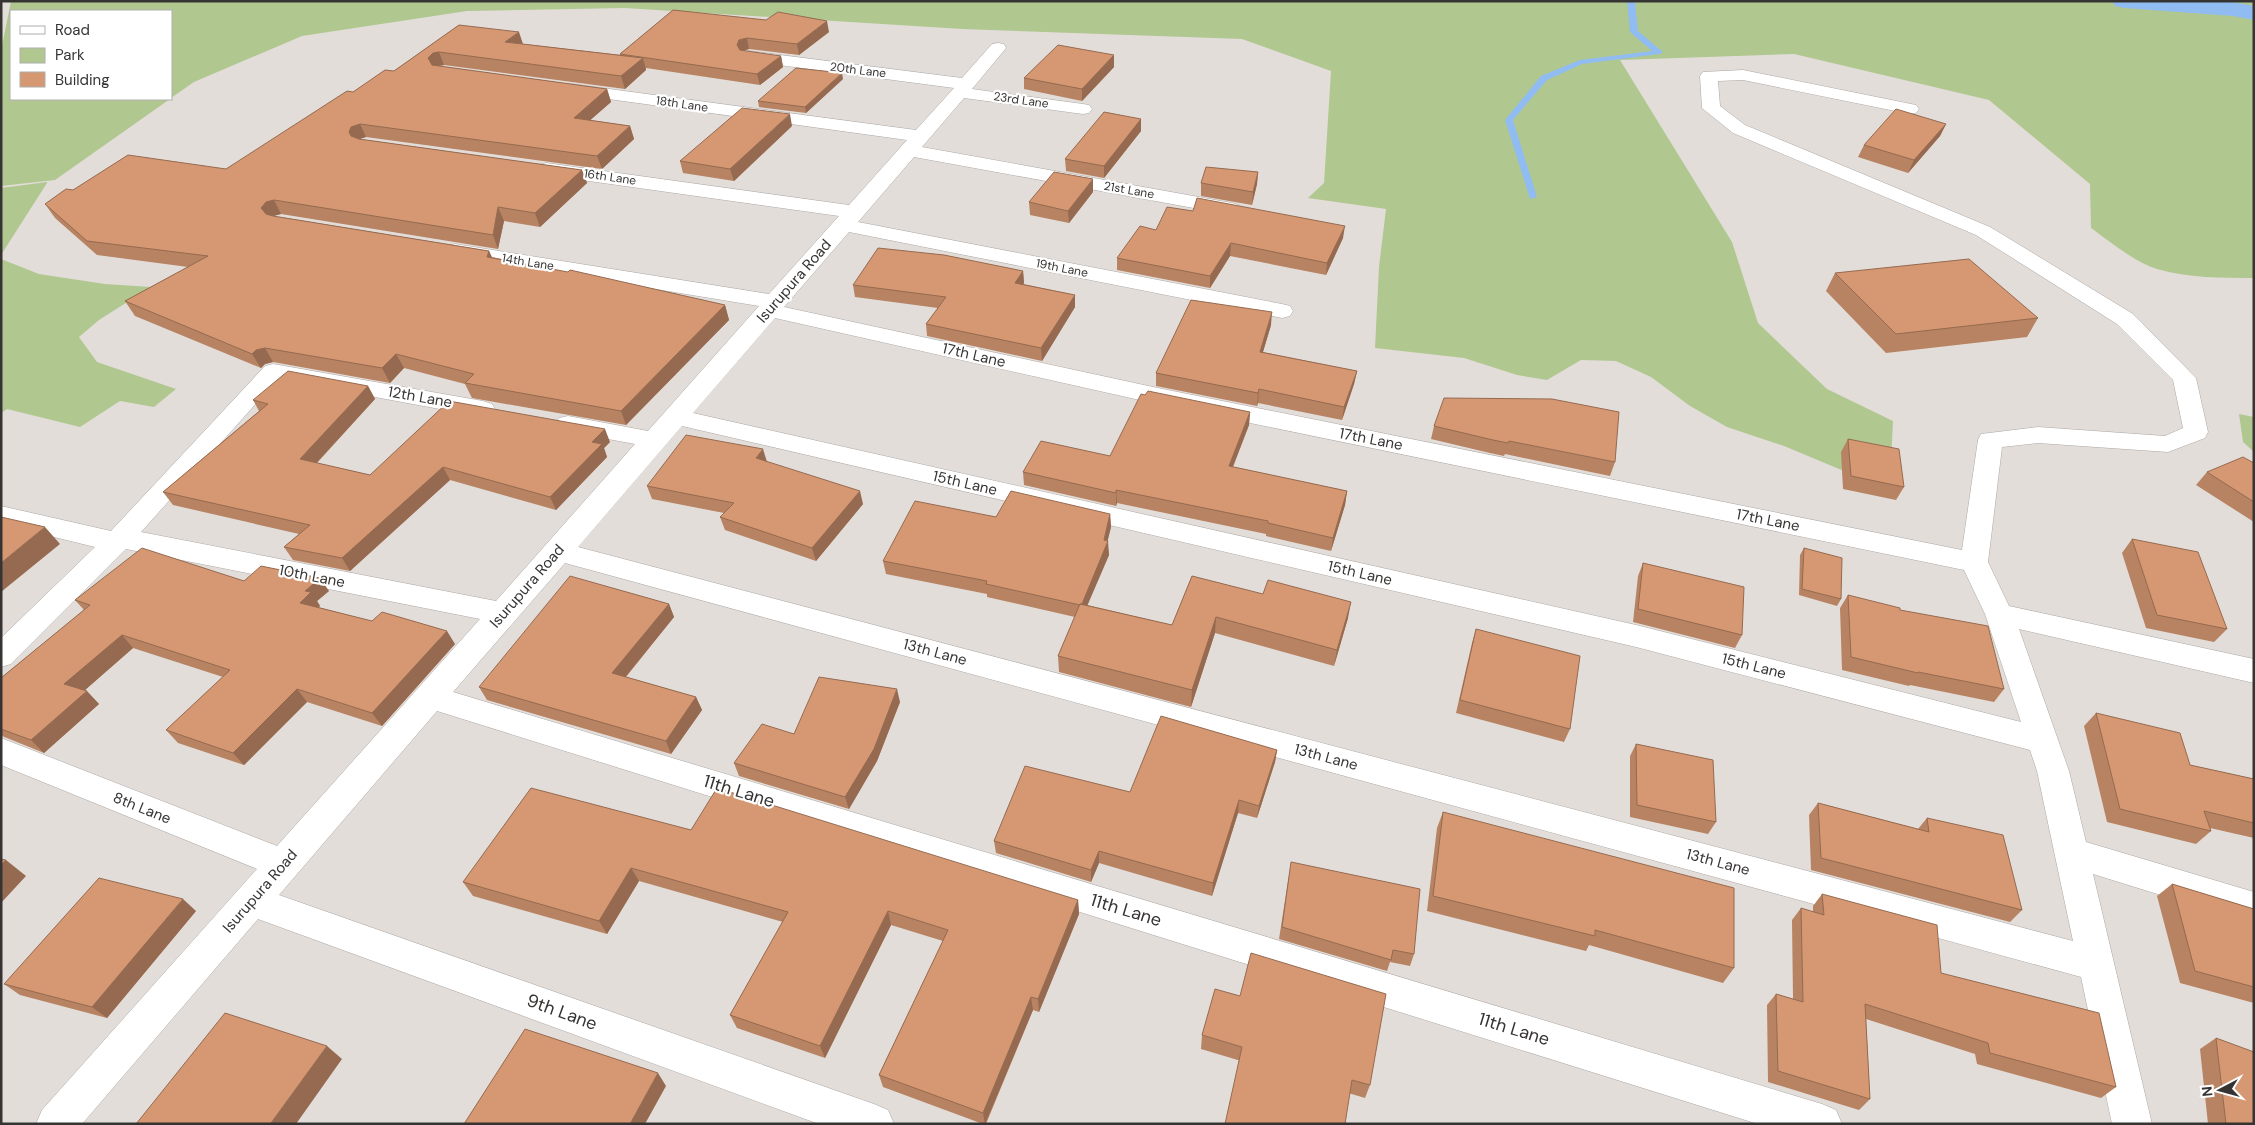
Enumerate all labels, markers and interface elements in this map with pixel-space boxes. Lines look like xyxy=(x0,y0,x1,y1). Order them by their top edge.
legend xyxy=(10,10,172,100)
text: Road xyxy=(55,20,90,40)
text: Park xyxy=(55,45,85,65)
street label: 20th Lane xyxy=(829,59,887,81)
text: Building xyxy=(55,70,110,90)
street label: 23rd Lane xyxy=(992,88,1050,112)
street label: 18th Lane xyxy=(655,92,709,116)
street label: 16th Lane xyxy=(583,165,637,189)
street label: 21st Lane xyxy=(1103,178,1156,202)
street label: Isurupura Road xyxy=(752,235,836,327)
street label: 14th Lane xyxy=(501,250,555,274)
street label: 19th Lane xyxy=(1035,255,1090,281)
street label: 17th Lane xyxy=(940,338,1008,372)
street label: 12th Lane xyxy=(386,382,454,412)
street label: 17th Lane xyxy=(1337,423,1405,455)
street label: 15th Lane xyxy=(931,466,999,500)
street label: 17th Lane xyxy=(1734,504,1802,536)
street label: Isurupura Road xyxy=(485,540,569,632)
street label: 15th Lane xyxy=(1326,556,1394,590)
street label: 10th Lane xyxy=(277,560,347,592)
street label: 13th Lane xyxy=(901,634,969,670)
street label: 15th Lane xyxy=(1720,648,1788,684)
street label: 13th Lane xyxy=(1292,739,1360,775)
street label: 11th Lane xyxy=(700,769,778,813)
street label: 8th Lane xyxy=(110,787,174,829)
street label: 13th Lane xyxy=(1684,844,1752,880)
street label: Isurupura Road xyxy=(218,845,302,937)
street label: 11th Lane xyxy=(1087,888,1165,932)
street label: 9th Lane xyxy=(523,988,601,1036)
street label: 11th Lane xyxy=(1475,1007,1553,1051)
north arrow xyxy=(2195,1065,2245,1115)
text: N xyxy=(2198,1085,2217,1097)

